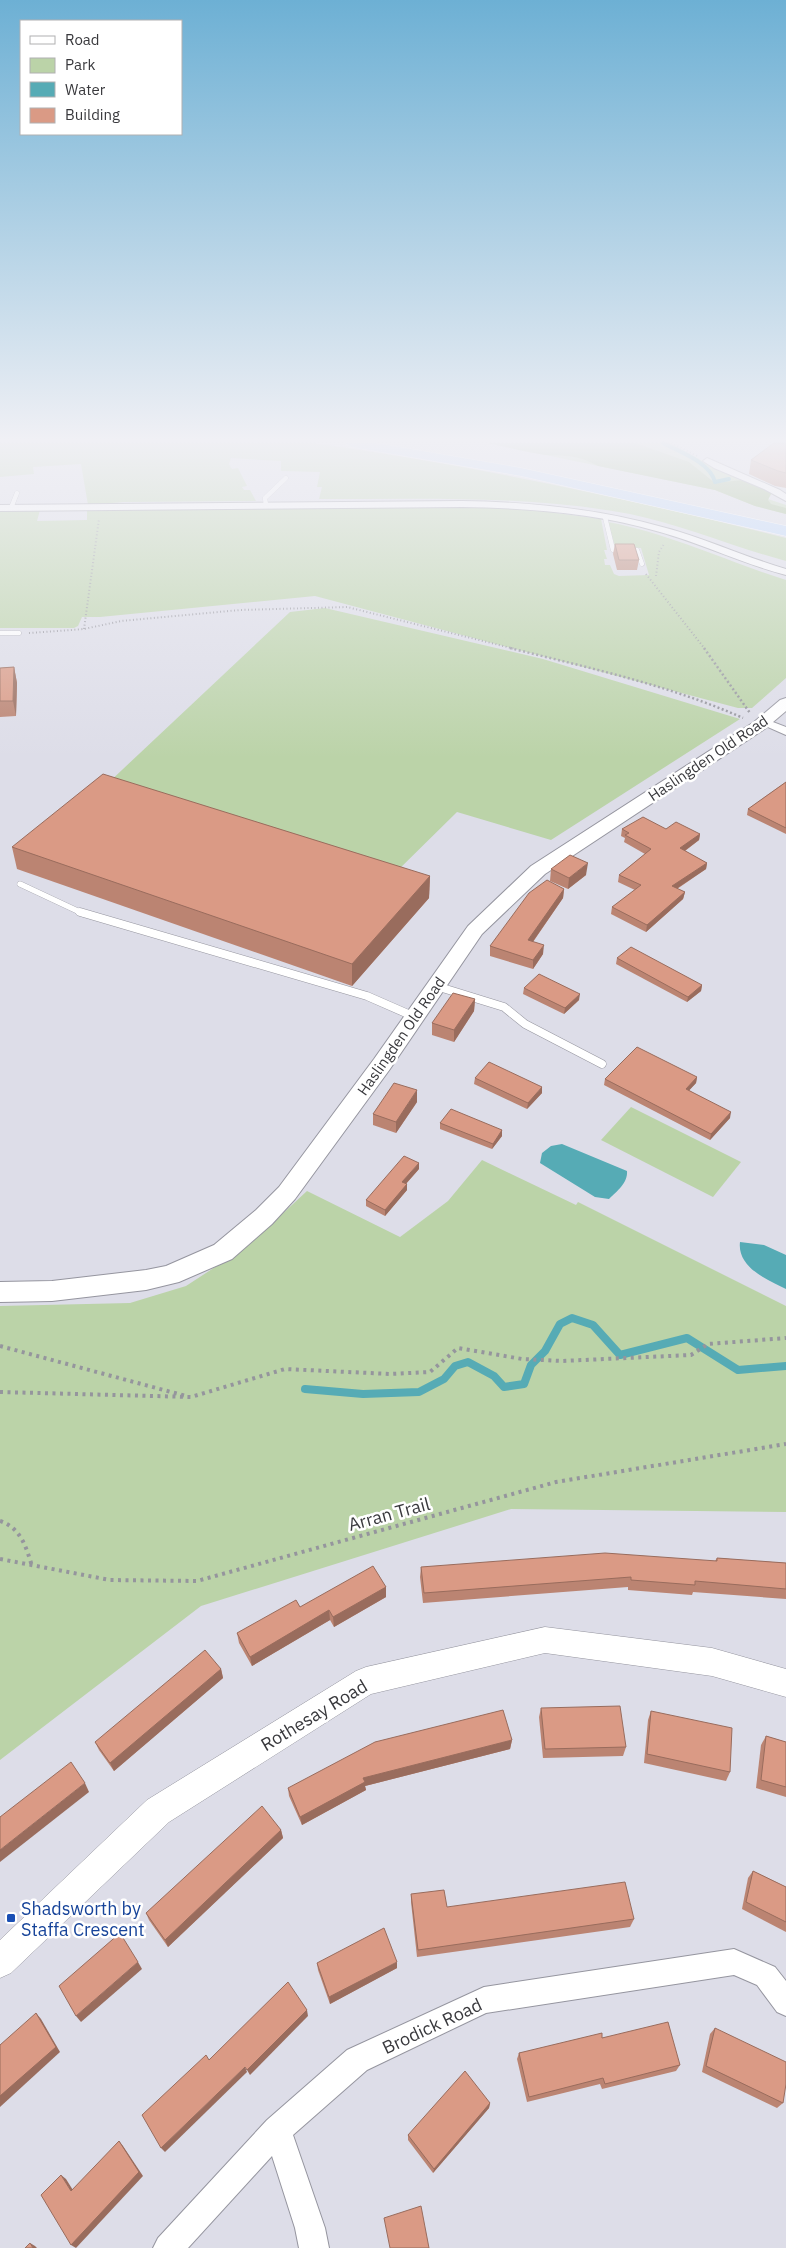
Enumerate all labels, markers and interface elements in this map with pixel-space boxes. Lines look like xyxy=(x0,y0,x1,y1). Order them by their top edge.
legend xyxy=(20,20,182,135)
text: Road xyxy=(65,30,100,49)
text: Park xyxy=(65,55,95,74)
text: Water xyxy=(65,80,106,99)
text: Building xyxy=(65,105,120,124)
street label: Haslingden Old Road xyxy=(644,711,772,805)
street label: Haslingden Old Road xyxy=(353,973,449,1099)
street label: Arran Trail xyxy=(346,1492,433,1536)
street label: Rothesay Road xyxy=(256,1674,372,1756)
place label: Shadsworth by Staffa Crescent xyxy=(21,1897,145,1941)
marker: Shadsworth by Staffa Crescent xyxy=(5,1912,17,1924)
street label: Brodick Road xyxy=(378,1993,486,2059)

